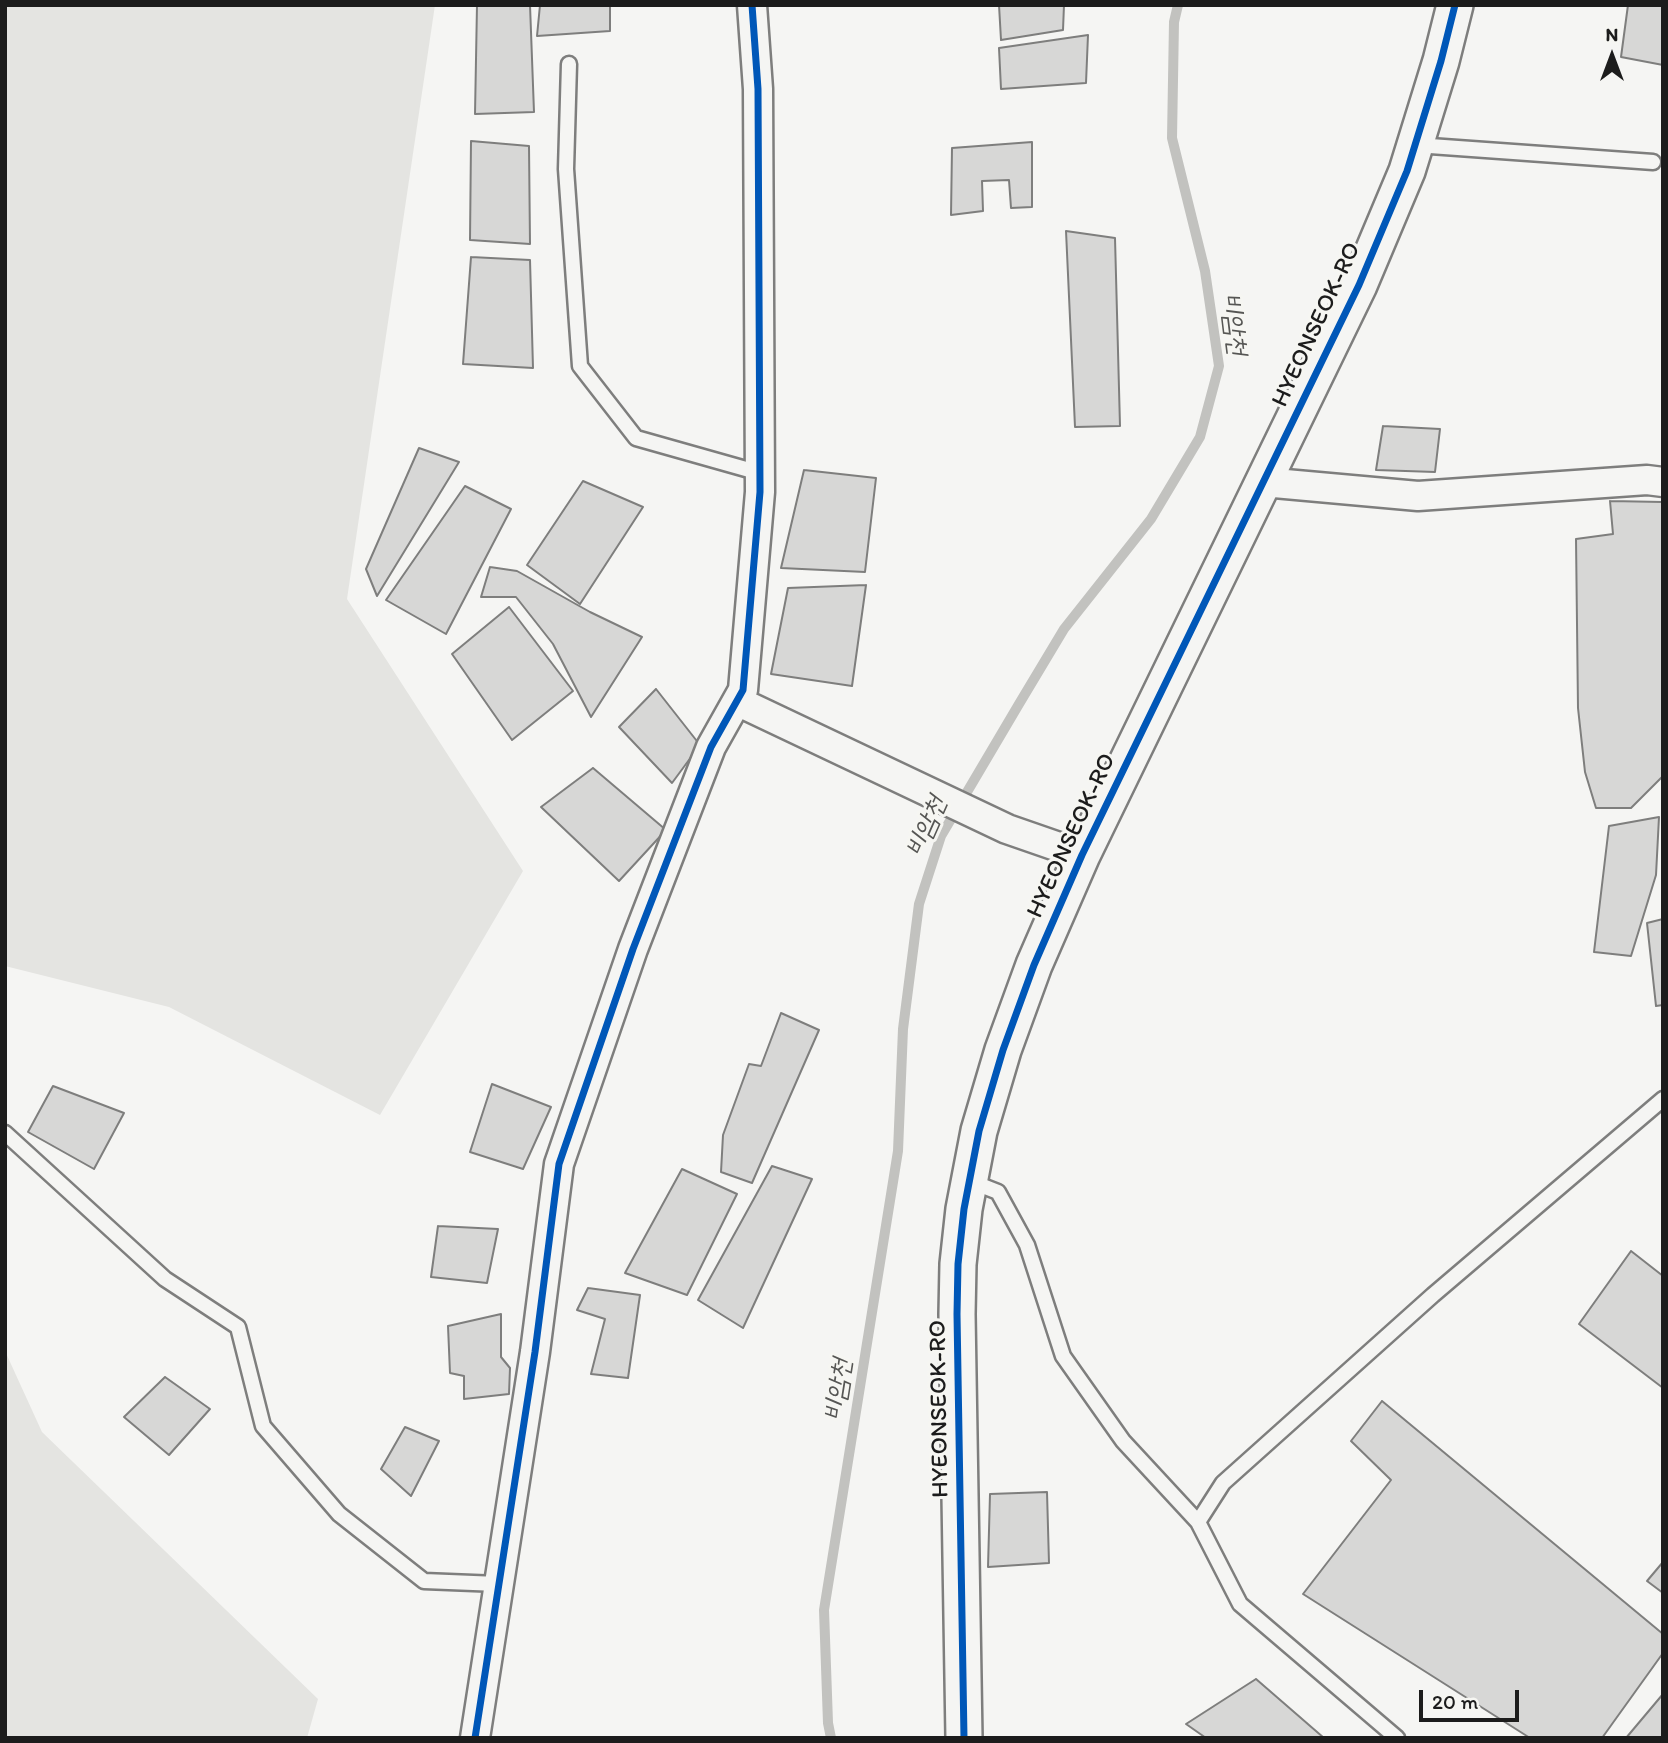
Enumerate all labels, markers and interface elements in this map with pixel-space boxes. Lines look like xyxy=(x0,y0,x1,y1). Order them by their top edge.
north arrow xyxy=(1577,21,1647,91)
text: N xyxy=(1606,23,1618,46)
street label: HYEONSEOK-RO xyxy=(1266,238,1368,412)
water label: 비암천 xyxy=(1214,291,1252,357)
street label: HYEONSEOK-RO xyxy=(1021,749,1123,923)
water label: 비암천 xyxy=(900,792,954,862)
street label: HYEONSEOK-RO xyxy=(924,1320,956,1498)
water label: 비암천 xyxy=(819,1357,859,1423)
scale bar xyxy=(1423,1676,1523,1720)
text: 20 m xyxy=(1432,1689,1478,1714)

